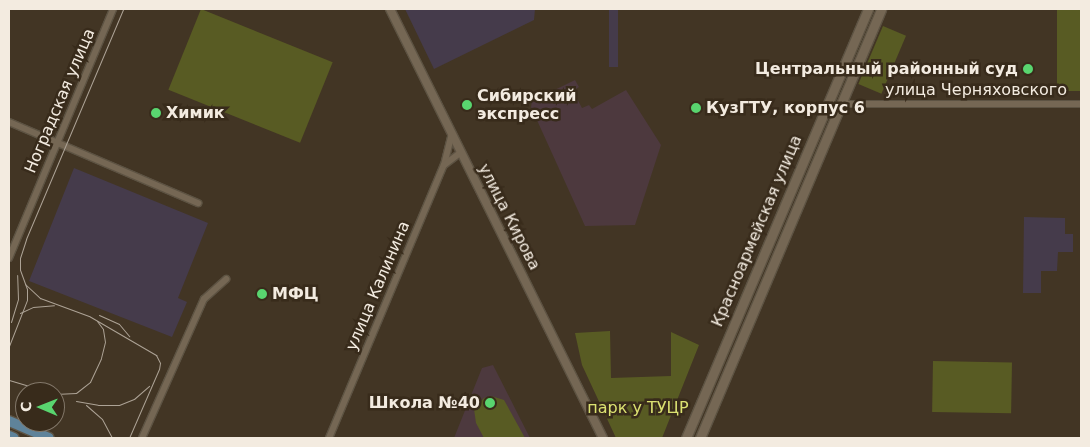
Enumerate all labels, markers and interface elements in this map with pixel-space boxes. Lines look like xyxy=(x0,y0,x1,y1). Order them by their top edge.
street label: Ноградская улица xyxy=(21,26,99,176)
place label: Центральный районный суд xyxy=(755,59,1018,79)
marker: Центральный районный суд xyxy=(1022,63,1034,75)
street label: улица Черняховского xyxy=(885,80,1067,100)
place label: Сибирский экспресс xyxy=(477,86,577,124)
place label: КузГТУ, корпус 6 xyxy=(706,98,865,118)
marker: Сибирский экспресс xyxy=(461,99,473,111)
marker: КузГТУ, корпус 6 xyxy=(690,102,702,114)
place label: Химик xyxy=(166,103,225,123)
marker: Химик xyxy=(150,107,162,119)
street label: Красноармейская улица xyxy=(708,132,806,330)
street label: улица Кирова xyxy=(474,161,544,273)
street label: улица Калинина xyxy=(342,218,414,354)
place label: МФЦ xyxy=(272,284,319,304)
marker: МФЦ xyxy=(256,288,268,300)
north arrow xyxy=(15,382,65,432)
place label: Школа №40 xyxy=(369,393,480,413)
marker: Школа №40 xyxy=(484,397,496,409)
park label: парк у ТУЦР xyxy=(587,398,689,418)
text: С xyxy=(18,401,34,412)

